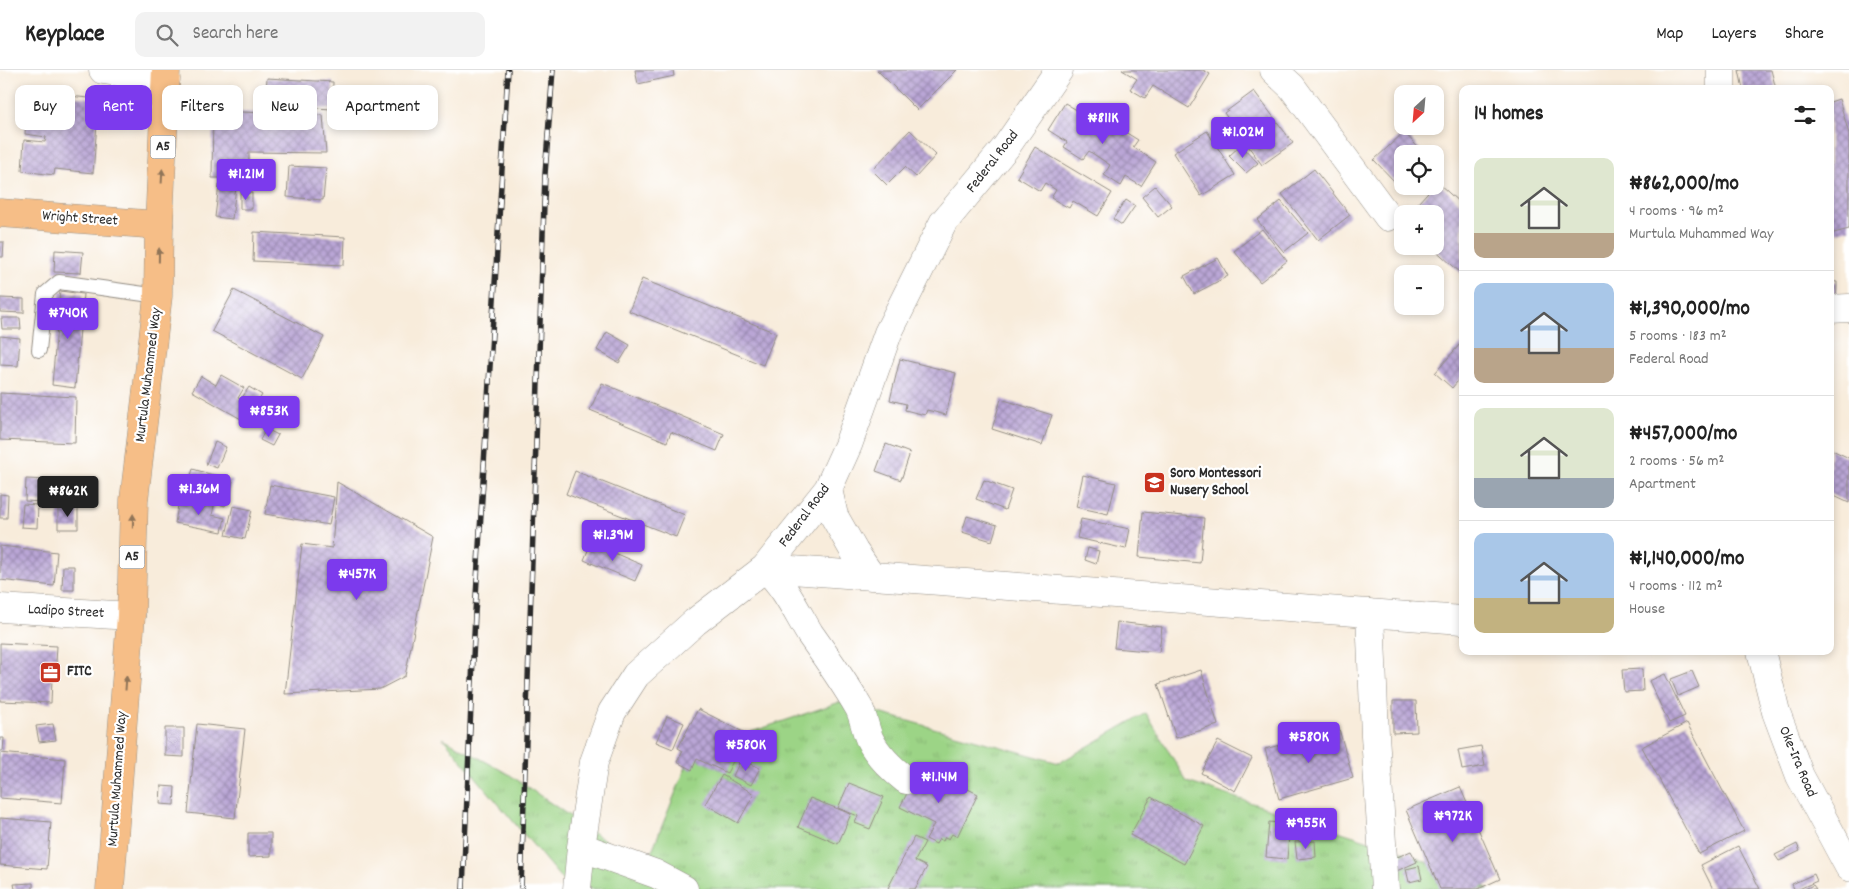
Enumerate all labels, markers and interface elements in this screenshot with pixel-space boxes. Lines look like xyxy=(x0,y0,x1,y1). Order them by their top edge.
search box xyxy=(135,12,485,57)
text: Keyplace xyxy=(25,18,105,52)
icon: search xyxy=(153,21,181,49)
text: Search here xyxy=(193,21,278,48)
text: Map xyxy=(1656,22,1683,47)
text: Layers xyxy=(1711,22,1757,47)
text: Share xyxy=(1785,22,1824,47)
chip: Buy xyxy=(15,85,75,130)
chip: Rent xyxy=(85,85,152,130)
chip: Filters xyxy=(162,85,243,130)
chip: New xyxy=(253,85,317,130)
chip: Apartment xyxy=(327,85,438,130)
north arrow xyxy=(1394,85,1444,135)
map controls xyxy=(1394,85,1444,315)
text: 14 homes xyxy=(1474,100,1544,130)
icon: filters xyxy=(1791,101,1819,129)
pin: ₦811K xyxy=(1068,102,1138,145)
text: ₦811K xyxy=(1087,107,1119,130)
pin: ₦1.02M xyxy=(1202,116,1284,159)
text: ₦1.02M xyxy=(1222,121,1264,144)
street label: Federal Road xyxy=(961,126,1025,198)
road number: A5 xyxy=(150,136,176,158)
button: locate xyxy=(1394,145,1444,195)
pin: ₦1.21M xyxy=(205,158,287,201)
text: ₦1.21M xyxy=(228,163,264,186)
one-way arrow xyxy=(158,168,166,184)
text: ₦862,000/mo xyxy=(1629,170,1739,200)
icon: home xyxy=(1514,178,1574,238)
text: 4 rooms · 96 m² xyxy=(1629,200,1724,223)
street label: Wright Street xyxy=(41,205,119,233)
button: + xyxy=(1394,205,1444,255)
text: Murtula Muhammed Way xyxy=(1629,223,1773,246)
one-way arrow xyxy=(155,247,163,263)
button: − xyxy=(1394,265,1444,315)
text: ₦1,390,000/mo xyxy=(1629,295,1750,325)
pin: ₦740K xyxy=(33,298,103,340)
text: ₦740K xyxy=(48,302,88,325)
icon: home xyxy=(1514,303,1574,363)
street label: Murtula Muhammed Way xyxy=(130,306,168,444)
text: 5 rooms · 183 m² xyxy=(1629,325,1726,348)
text: Federal Road xyxy=(1629,348,1709,371)
pin: ₦853K xyxy=(234,396,304,438)
text: ₦853K xyxy=(250,400,288,423)
text: ₦457,000/mo xyxy=(1629,420,1737,450)
icon: home xyxy=(1514,428,1574,488)
text: 2 rooms · 56 m² xyxy=(1629,450,1724,473)
place label: Soro Montessori Nusery School xyxy=(1170,463,1261,502)
school or university icon: Soro Montessori Nusery School xyxy=(1142,471,1166,495)
text: Apartment xyxy=(1629,473,1696,496)
pin: ₦1.36M xyxy=(158,474,240,516)
pin: ₦862K xyxy=(33,476,103,518)
text: ₦1.36M xyxy=(178,478,220,501)
text: ₦862K xyxy=(48,480,88,503)
street label: Federal Road xyxy=(774,480,836,552)
one-way arrow xyxy=(129,513,137,529)
pin: ₦1.39M xyxy=(572,520,654,562)
text: ₦1.39M xyxy=(593,524,633,547)
text: ₦1,140,000/mo xyxy=(1629,545,1744,575)
road number: A5 xyxy=(120,546,144,568)
icon: home xyxy=(1514,553,1574,613)
pin: ₦457K xyxy=(322,558,392,601)
text: ₦457K xyxy=(338,563,376,586)
text: 4 rooms · 112 m² xyxy=(1629,575,1723,598)
text: House xyxy=(1629,598,1665,621)
street label: Ladipo Street xyxy=(27,599,105,625)
office icon: FITC xyxy=(39,660,63,684)
place label: FITC xyxy=(67,661,92,683)
one-way arrow xyxy=(122,675,130,691)
street label: Murtula Muhammed Way xyxy=(102,710,134,847)
pin: ₦580K xyxy=(1274,722,1344,764)
street label: Oke-Ira Road xyxy=(1772,723,1822,801)
text: ₦580K xyxy=(1289,726,1329,749)
pin: ₦580K xyxy=(711,730,781,772)
text: ₦580K xyxy=(726,734,766,757)
pin: ₦1.14M xyxy=(898,762,980,804)
text: ₦1.14M xyxy=(921,766,957,789)
pin: ₦972K xyxy=(1418,800,1488,843)
text: ₦972K xyxy=(1434,805,1472,828)
pin: ₦955K xyxy=(1271,808,1341,850)
text: ₦955K xyxy=(1286,812,1326,835)

